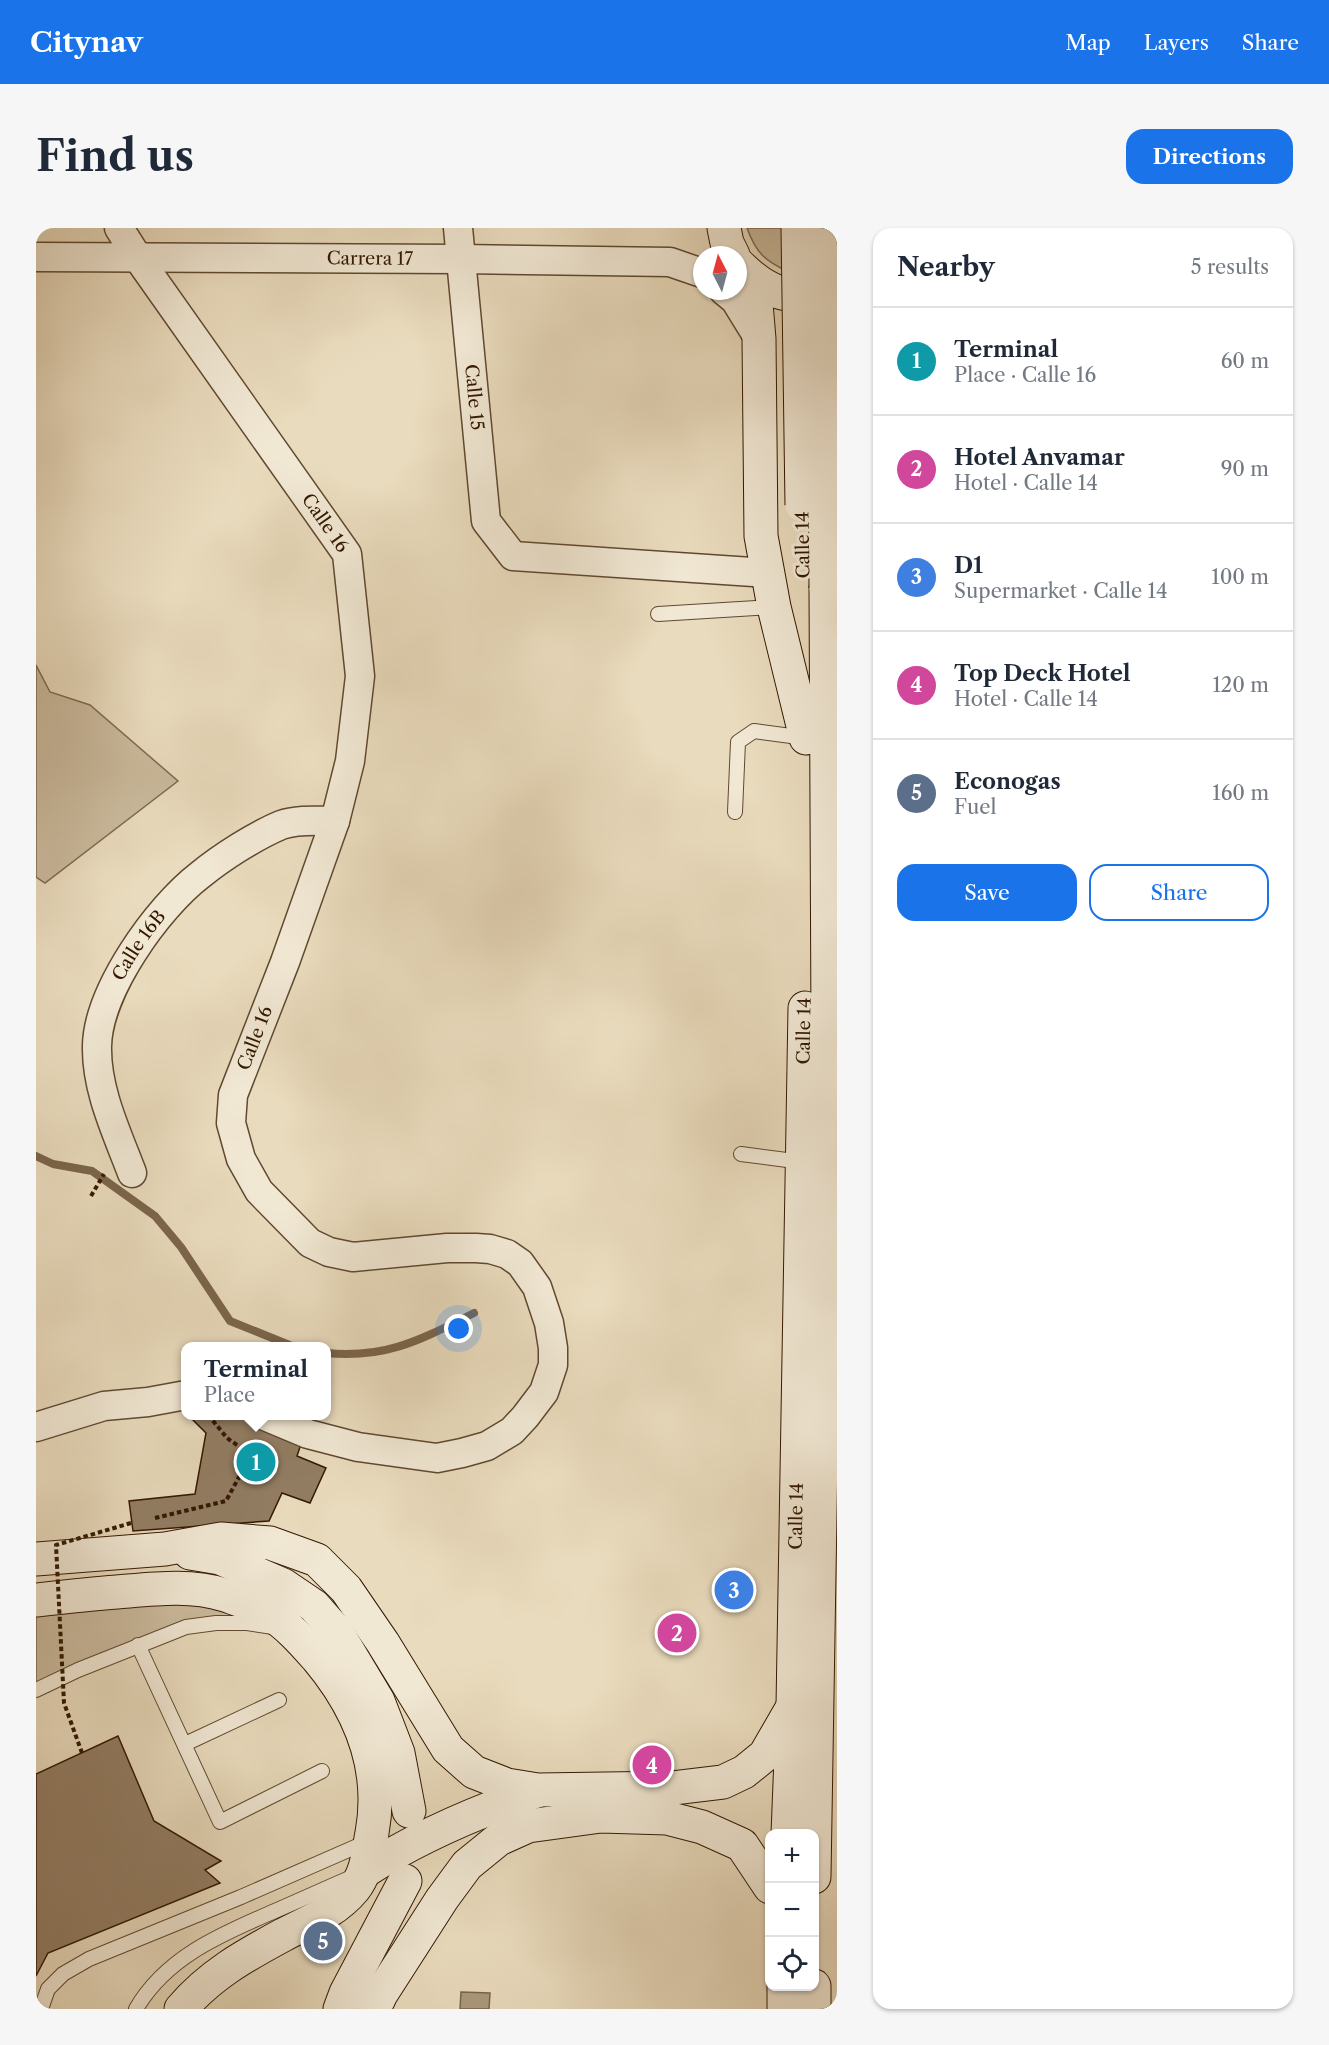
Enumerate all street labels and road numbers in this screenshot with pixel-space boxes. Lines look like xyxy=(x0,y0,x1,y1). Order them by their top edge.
street label: Carrera 17 xyxy=(327,247,413,270)
street label: Calle 15 xyxy=(460,363,488,431)
street label: Calle 16 xyxy=(297,489,354,557)
street label: Calle 14 xyxy=(791,511,815,579)
street label: Calle 16B xyxy=(108,906,170,984)
street label: Calle 14 xyxy=(792,997,816,1065)
street label: Calle 16 xyxy=(233,1003,277,1073)
street label: Calle 14 xyxy=(785,1482,808,1550)

